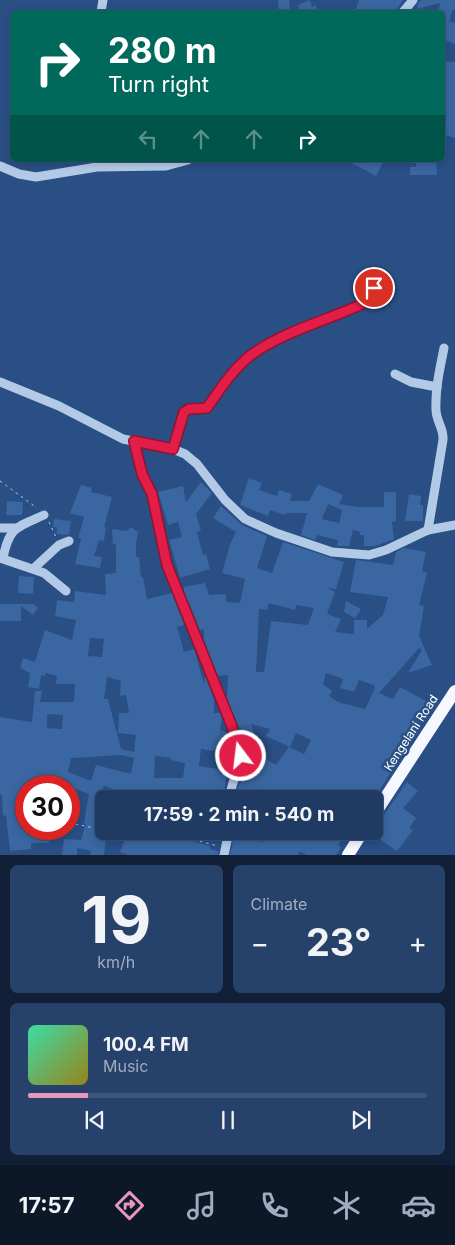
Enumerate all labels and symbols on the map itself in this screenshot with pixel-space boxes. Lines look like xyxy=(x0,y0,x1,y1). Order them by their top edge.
pin xyxy=(353,267,395,309)
street label: Kengelani Road xyxy=(380,692,441,774)
position arrow xyxy=(214,729,266,781)
speed limit sign: 30 xyxy=(15,775,80,840)

